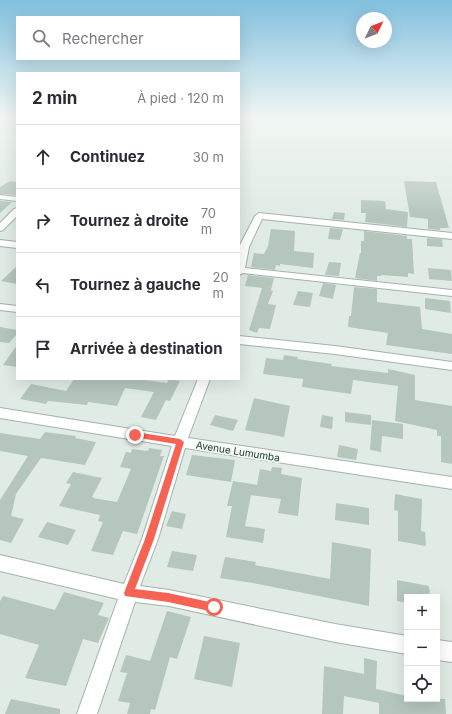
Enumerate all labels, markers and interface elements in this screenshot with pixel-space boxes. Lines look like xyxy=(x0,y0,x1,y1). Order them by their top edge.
north arrow xyxy=(356,12,392,48)
search box xyxy=(16,16,240,60)
icon: search xyxy=(30,27,52,49)
text: Rechercher xyxy=(62,29,144,48)
text: 2 min xyxy=(32,88,77,108)
text: À pied · 120 m xyxy=(137,90,224,106)
icon: ahead xyxy=(32,146,54,168)
text: Continuez xyxy=(70,147,145,166)
text: 30 m xyxy=(193,149,224,165)
text: 70 m xyxy=(201,205,216,237)
icon: right xyxy=(32,210,54,232)
text: Tournez à droite xyxy=(70,211,189,230)
text: 20 m xyxy=(213,269,229,301)
icon: left xyxy=(32,274,54,296)
text: Tournez à gauche xyxy=(70,275,201,294)
icon: arrive xyxy=(32,338,54,360)
text: Arrivée à destination xyxy=(70,339,223,358)
route end xyxy=(126,426,144,444)
street label: Avenue Lumumba xyxy=(195,438,281,464)
map controls xyxy=(404,594,440,702)
button: + xyxy=(404,594,440,630)
route start xyxy=(205,598,223,616)
button: − xyxy=(404,630,440,666)
button: locate xyxy=(404,666,440,702)

